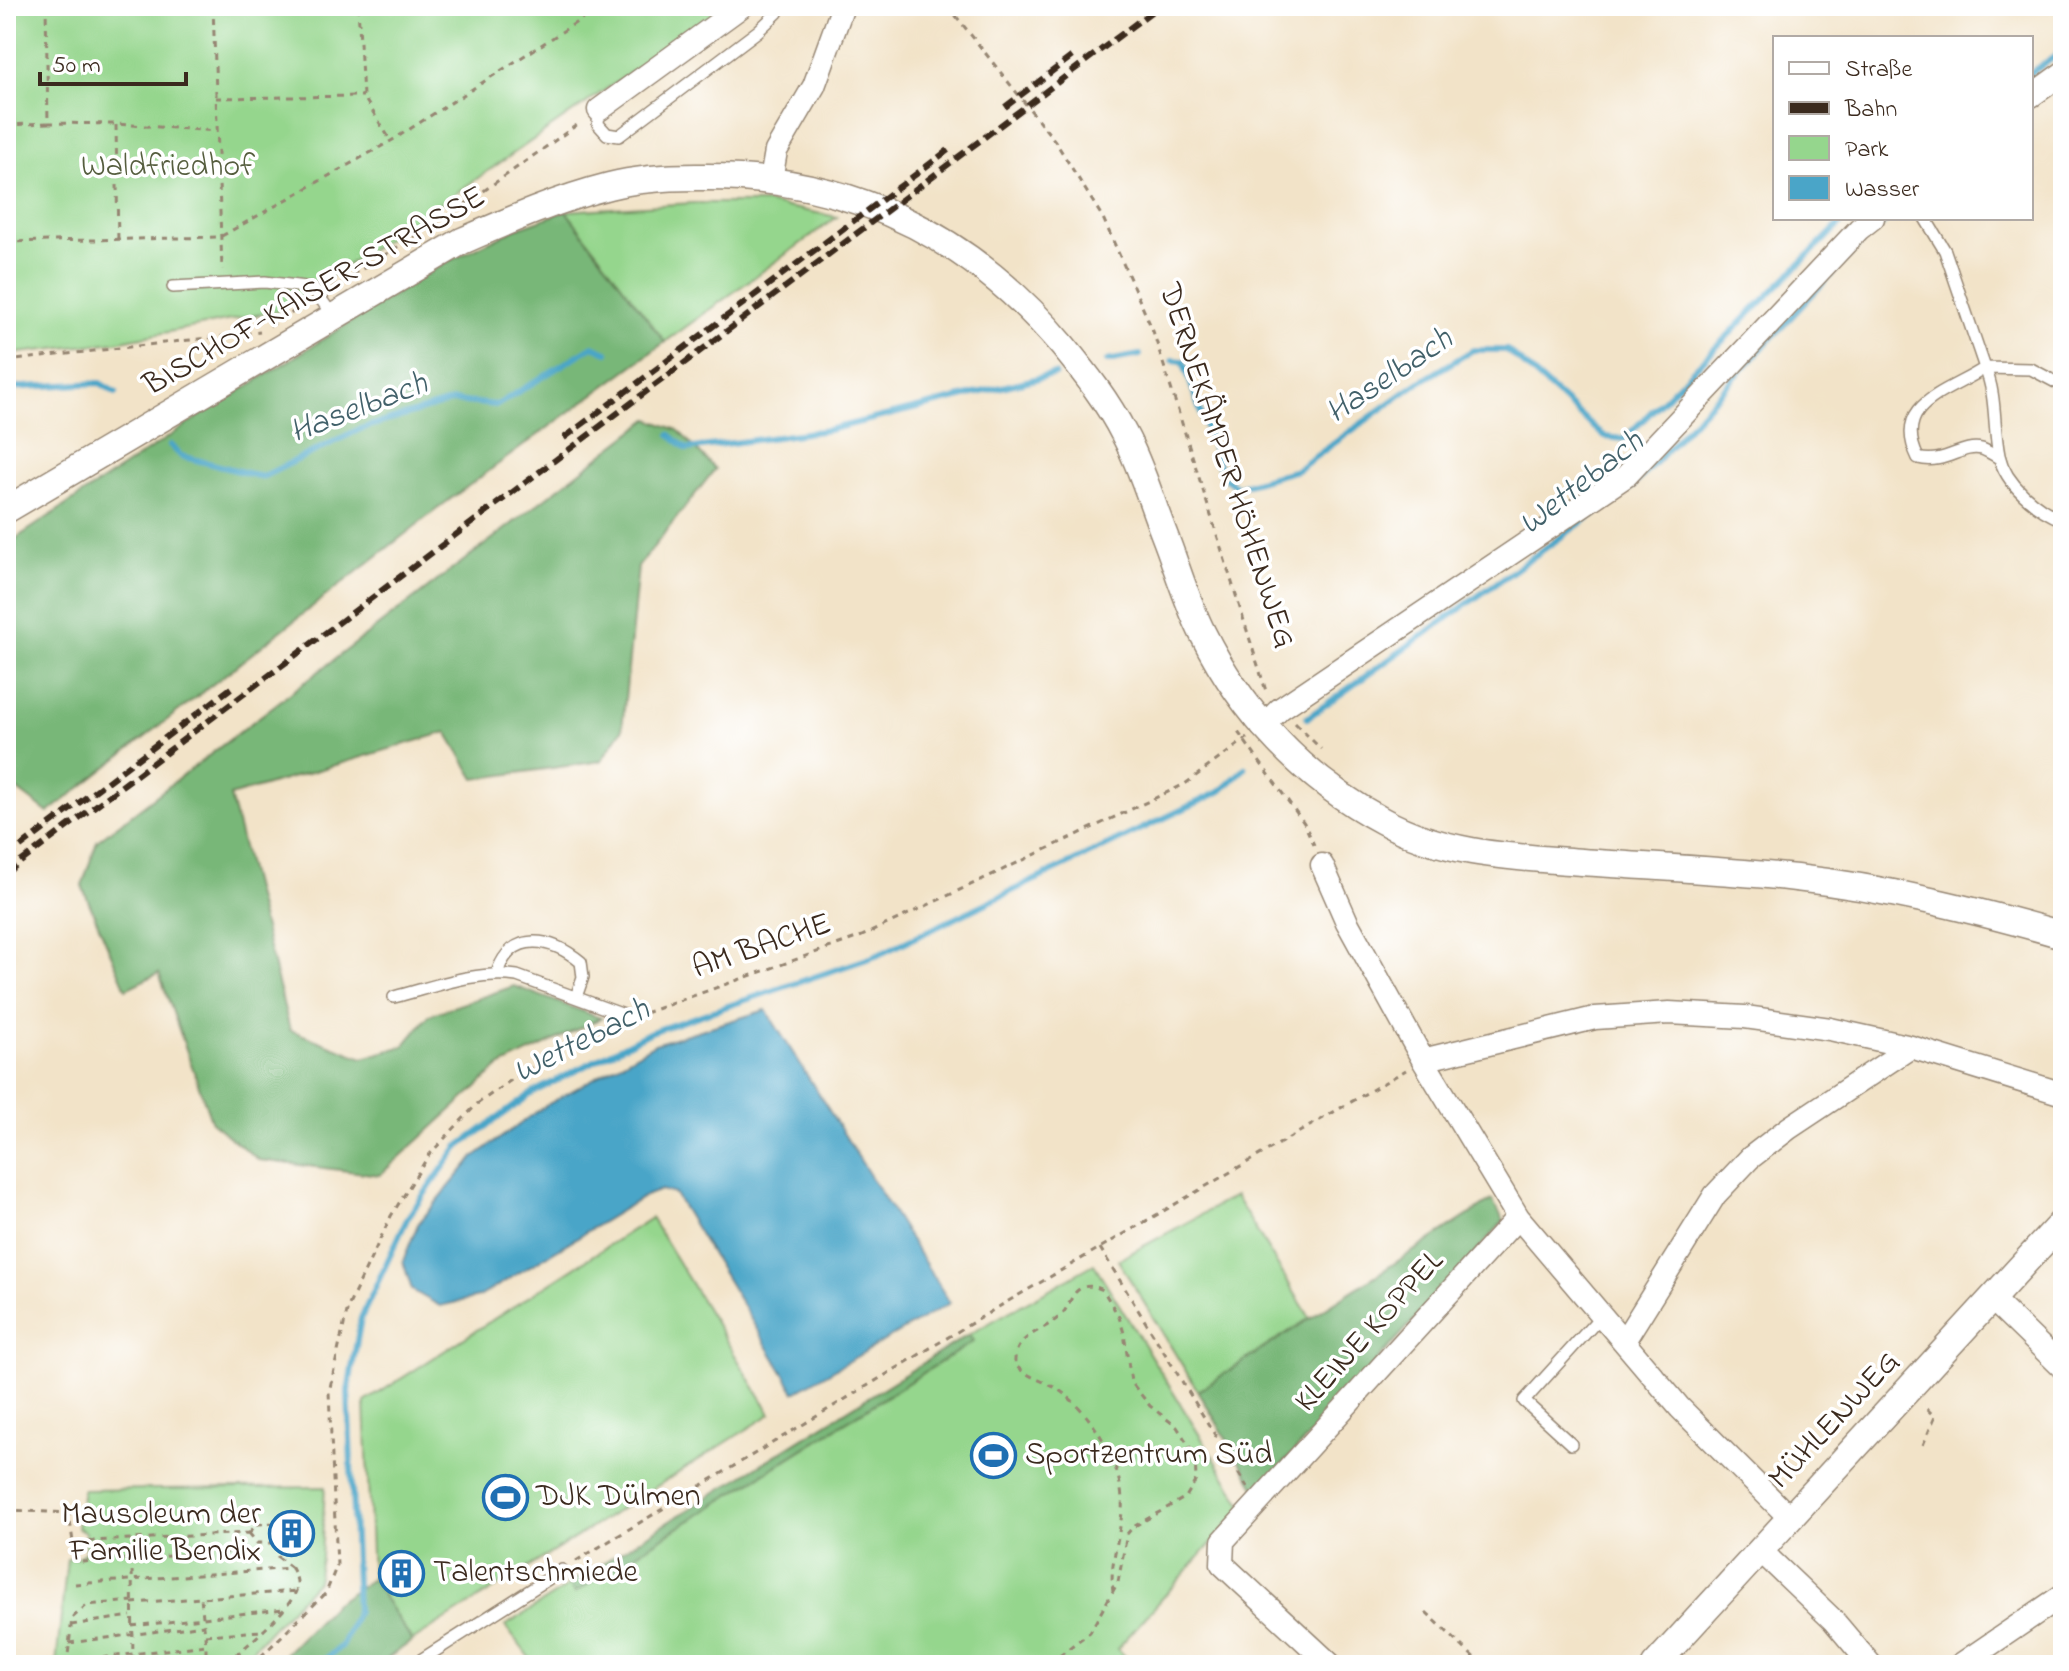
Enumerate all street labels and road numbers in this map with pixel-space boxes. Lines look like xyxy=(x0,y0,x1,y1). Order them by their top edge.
street label: BISCHOF-KAISER-STRASSE xyxy=(134,175,495,410)
street label: DERNEKÄMPER HÖHENWEG xyxy=(1144,276,1307,655)
street label: AM BACHE xyxy=(686,901,838,993)
street label: KLEINE KOPPEL xyxy=(1284,1240,1456,1424)
street label: MÜHLENWEG xyxy=(1758,1341,1912,1501)

